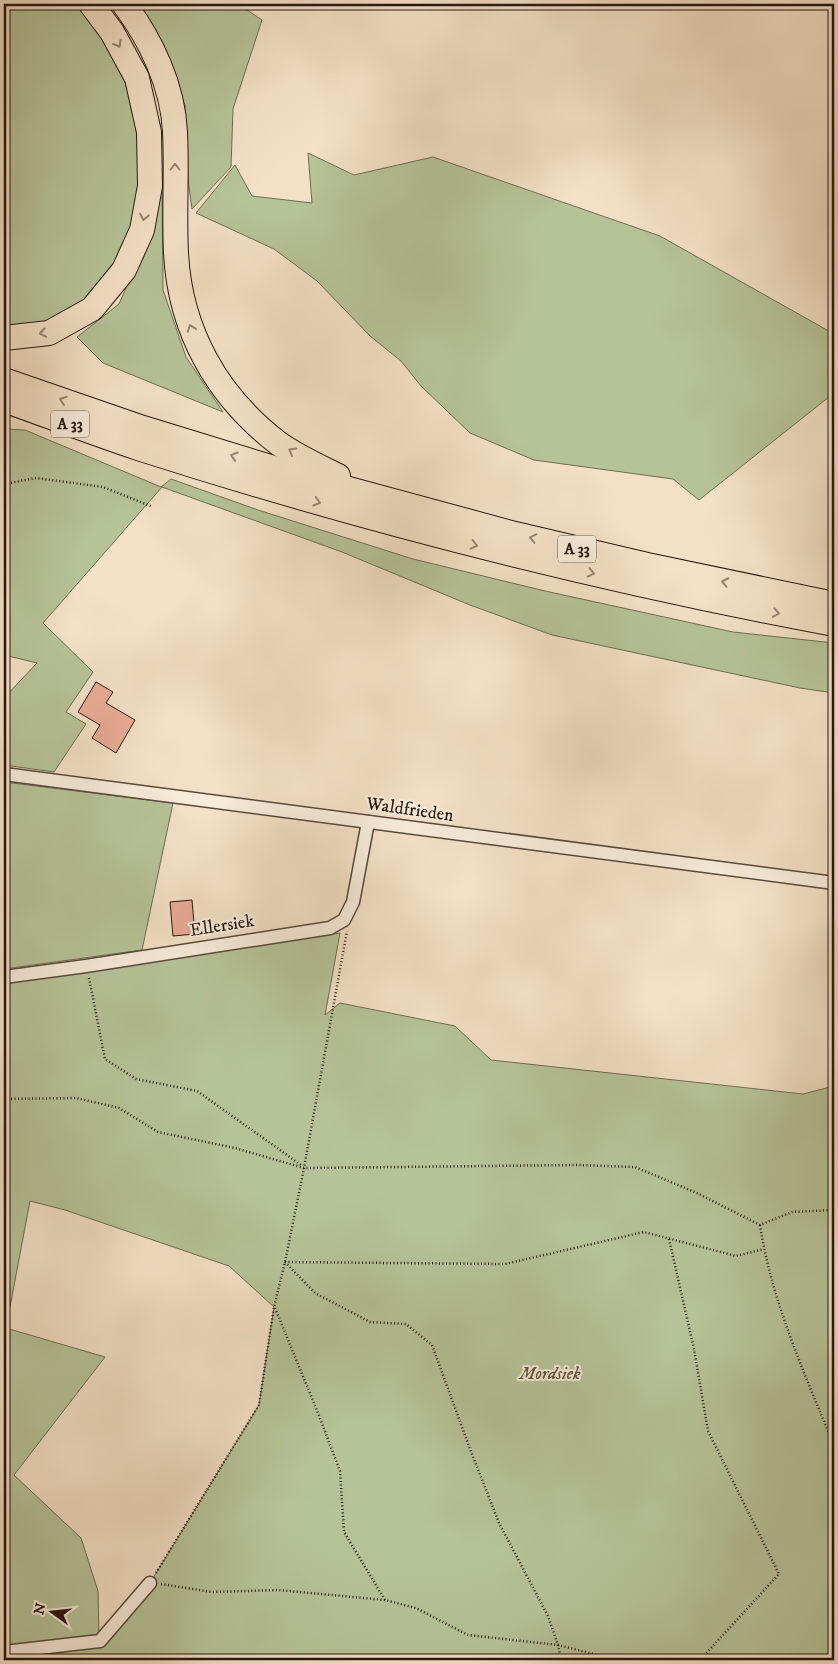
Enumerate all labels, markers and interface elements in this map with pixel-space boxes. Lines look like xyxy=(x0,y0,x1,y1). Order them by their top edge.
one-way arrow xyxy=(112,39,122,48)
one-way arrow xyxy=(170,163,180,170)
one-way arrow xyxy=(140,213,150,222)
one-way arrow xyxy=(187,324,197,333)
one-way arrow xyxy=(39,328,48,338)
one-way arrow xyxy=(59,396,67,406)
road number: A 33 xyxy=(51,410,89,438)
one-way arrow xyxy=(289,447,298,457)
one-way arrow xyxy=(230,451,239,461)
one-way arrow xyxy=(313,496,322,507)
one-way arrow xyxy=(528,533,537,544)
road number: A 33 xyxy=(558,536,596,562)
one-way arrow xyxy=(469,539,478,550)
one-way arrow xyxy=(586,567,595,578)
one-way arrow xyxy=(721,577,730,588)
one-way arrow xyxy=(772,608,781,618)
street label: Waldfrieden xyxy=(364,793,456,827)
street label: Ellersiek xyxy=(188,910,256,942)
park label: Mordsiek xyxy=(518,1363,581,1385)
north arrow xyxy=(28,1586,78,1636)
text: N xyxy=(30,1601,51,1617)

